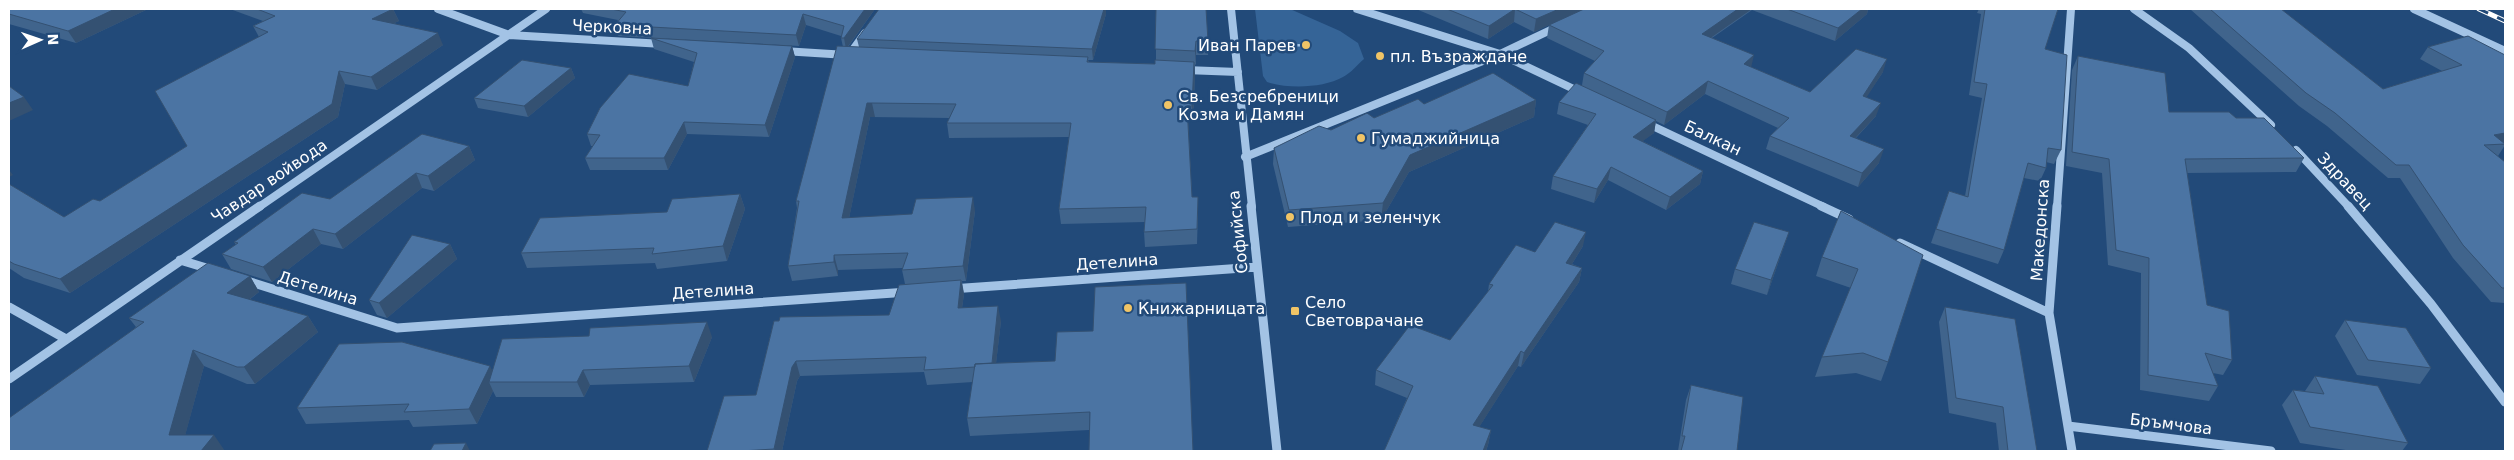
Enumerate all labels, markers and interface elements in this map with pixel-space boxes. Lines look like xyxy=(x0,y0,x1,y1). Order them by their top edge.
north arrow xyxy=(15,15,65,65)
street label: Черковна xyxy=(571,15,653,39)
text: N xyxy=(45,33,61,46)
place label: Иван Парев xyxy=(1198,36,1296,55)
marker: Иван Парев xyxy=(1300,39,1312,51)
place label: пл. Възраждане xyxy=(1390,47,1527,66)
marker: пл. Възраждане xyxy=(1374,50,1386,62)
place label: Св. Безсребреници Козма и Дамян xyxy=(1178,87,1339,124)
marker: Св. Безсребреници Козма и Дамян xyxy=(1162,99,1174,111)
street label: Балкан xyxy=(1681,117,1745,159)
place label: Гумаджийница xyxy=(1371,129,1500,148)
marker: Гумаджийница xyxy=(1355,132,1367,144)
street label: Чавдар войвода xyxy=(207,135,331,227)
street label: Здравец xyxy=(2314,148,2376,214)
street label: Македонска xyxy=(2027,178,2053,282)
street label: Софийска xyxy=(1224,189,1252,275)
place label: Плод и зеленчук xyxy=(1300,208,1441,227)
marker: Плод и зеленчук xyxy=(1284,211,1296,223)
street label: Детелина xyxy=(1075,250,1159,274)
street label: Детелина xyxy=(276,267,360,309)
street label: Детелина xyxy=(671,279,755,303)
place label: Село Световрачане xyxy=(1305,293,1424,330)
place label: Книжарницата xyxy=(1138,299,1265,318)
marker: Книжарницата xyxy=(1122,302,1134,314)
marker: Село Световрачане xyxy=(1289,305,1301,317)
street label: Бръмчова xyxy=(2129,410,2213,438)

